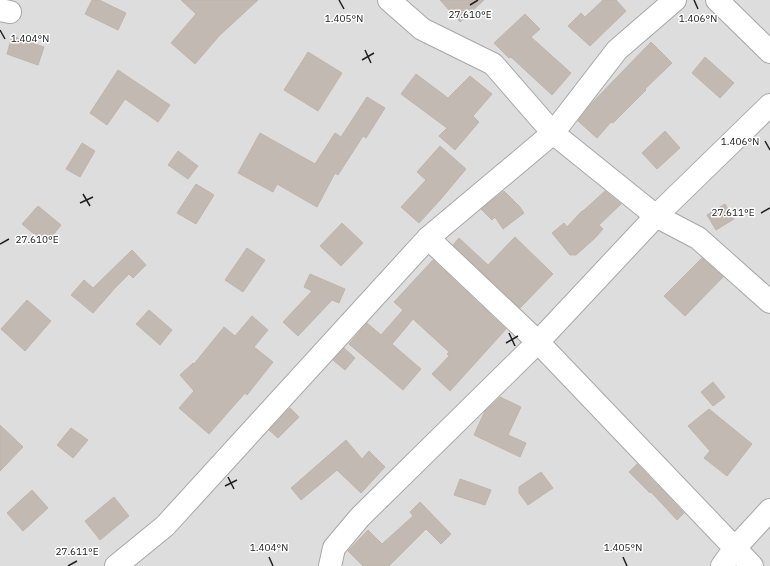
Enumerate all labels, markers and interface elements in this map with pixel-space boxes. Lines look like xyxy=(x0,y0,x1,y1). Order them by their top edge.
text: 27.610°E xyxy=(448,8,492,21)
text: 1.405°N xyxy=(325,12,363,25)
text: 1.406°N xyxy=(679,12,717,25)
text: 1.404°N xyxy=(11,32,49,45)
text: 1.406°N xyxy=(721,135,759,148)
text: 27.611°E xyxy=(711,206,755,219)
text: 27.610°E xyxy=(15,233,59,246)
text: 1.404°N xyxy=(250,541,288,554)
text: 1.405°N xyxy=(604,541,642,554)
text: 27.611°E xyxy=(55,545,99,558)

